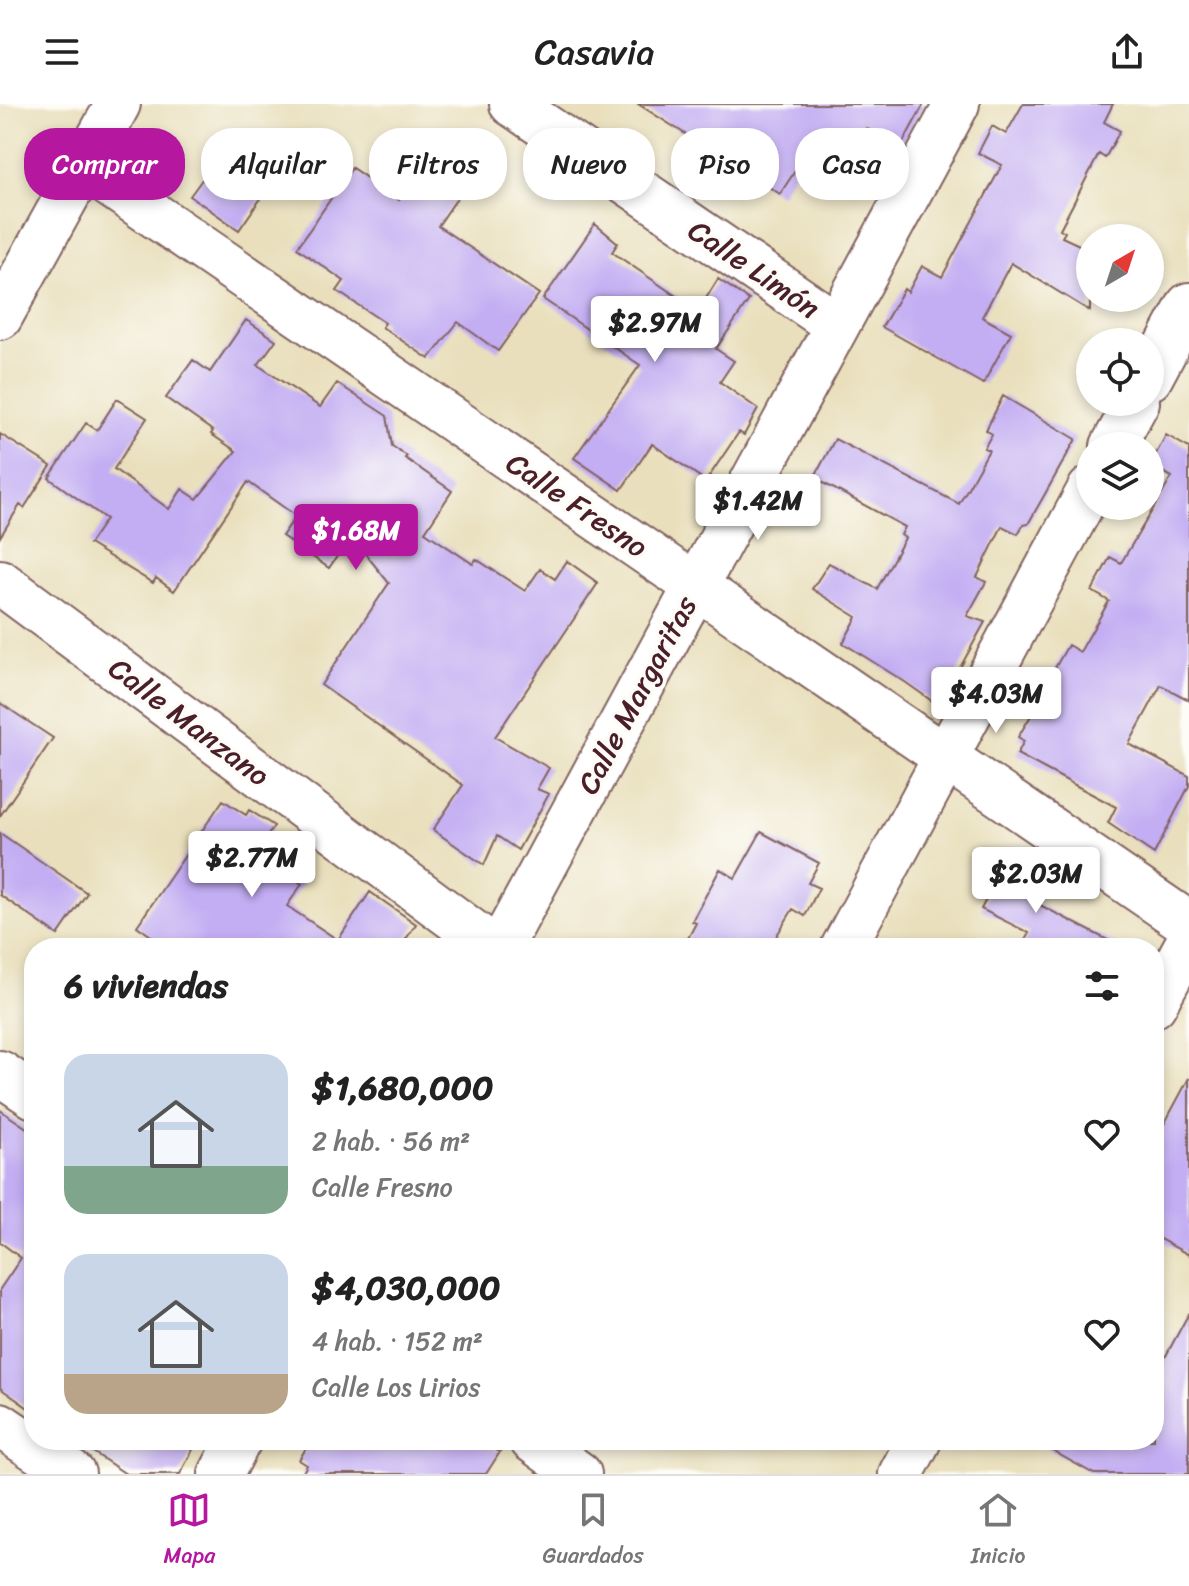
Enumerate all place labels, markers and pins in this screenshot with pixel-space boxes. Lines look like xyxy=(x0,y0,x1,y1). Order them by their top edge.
pin: $2.97M xyxy=(590,296,720,364)
pin: $1.42M xyxy=(693,474,823,542)
pin: $1.68M xyxy=(291,504,421,572)
pin: $4.03M xyxy=(931,667,1061,735)
pin: $2.77M xyxy=(187,831,317,899)
pin: $2.03M xyxy=(971,847,1101,915)

